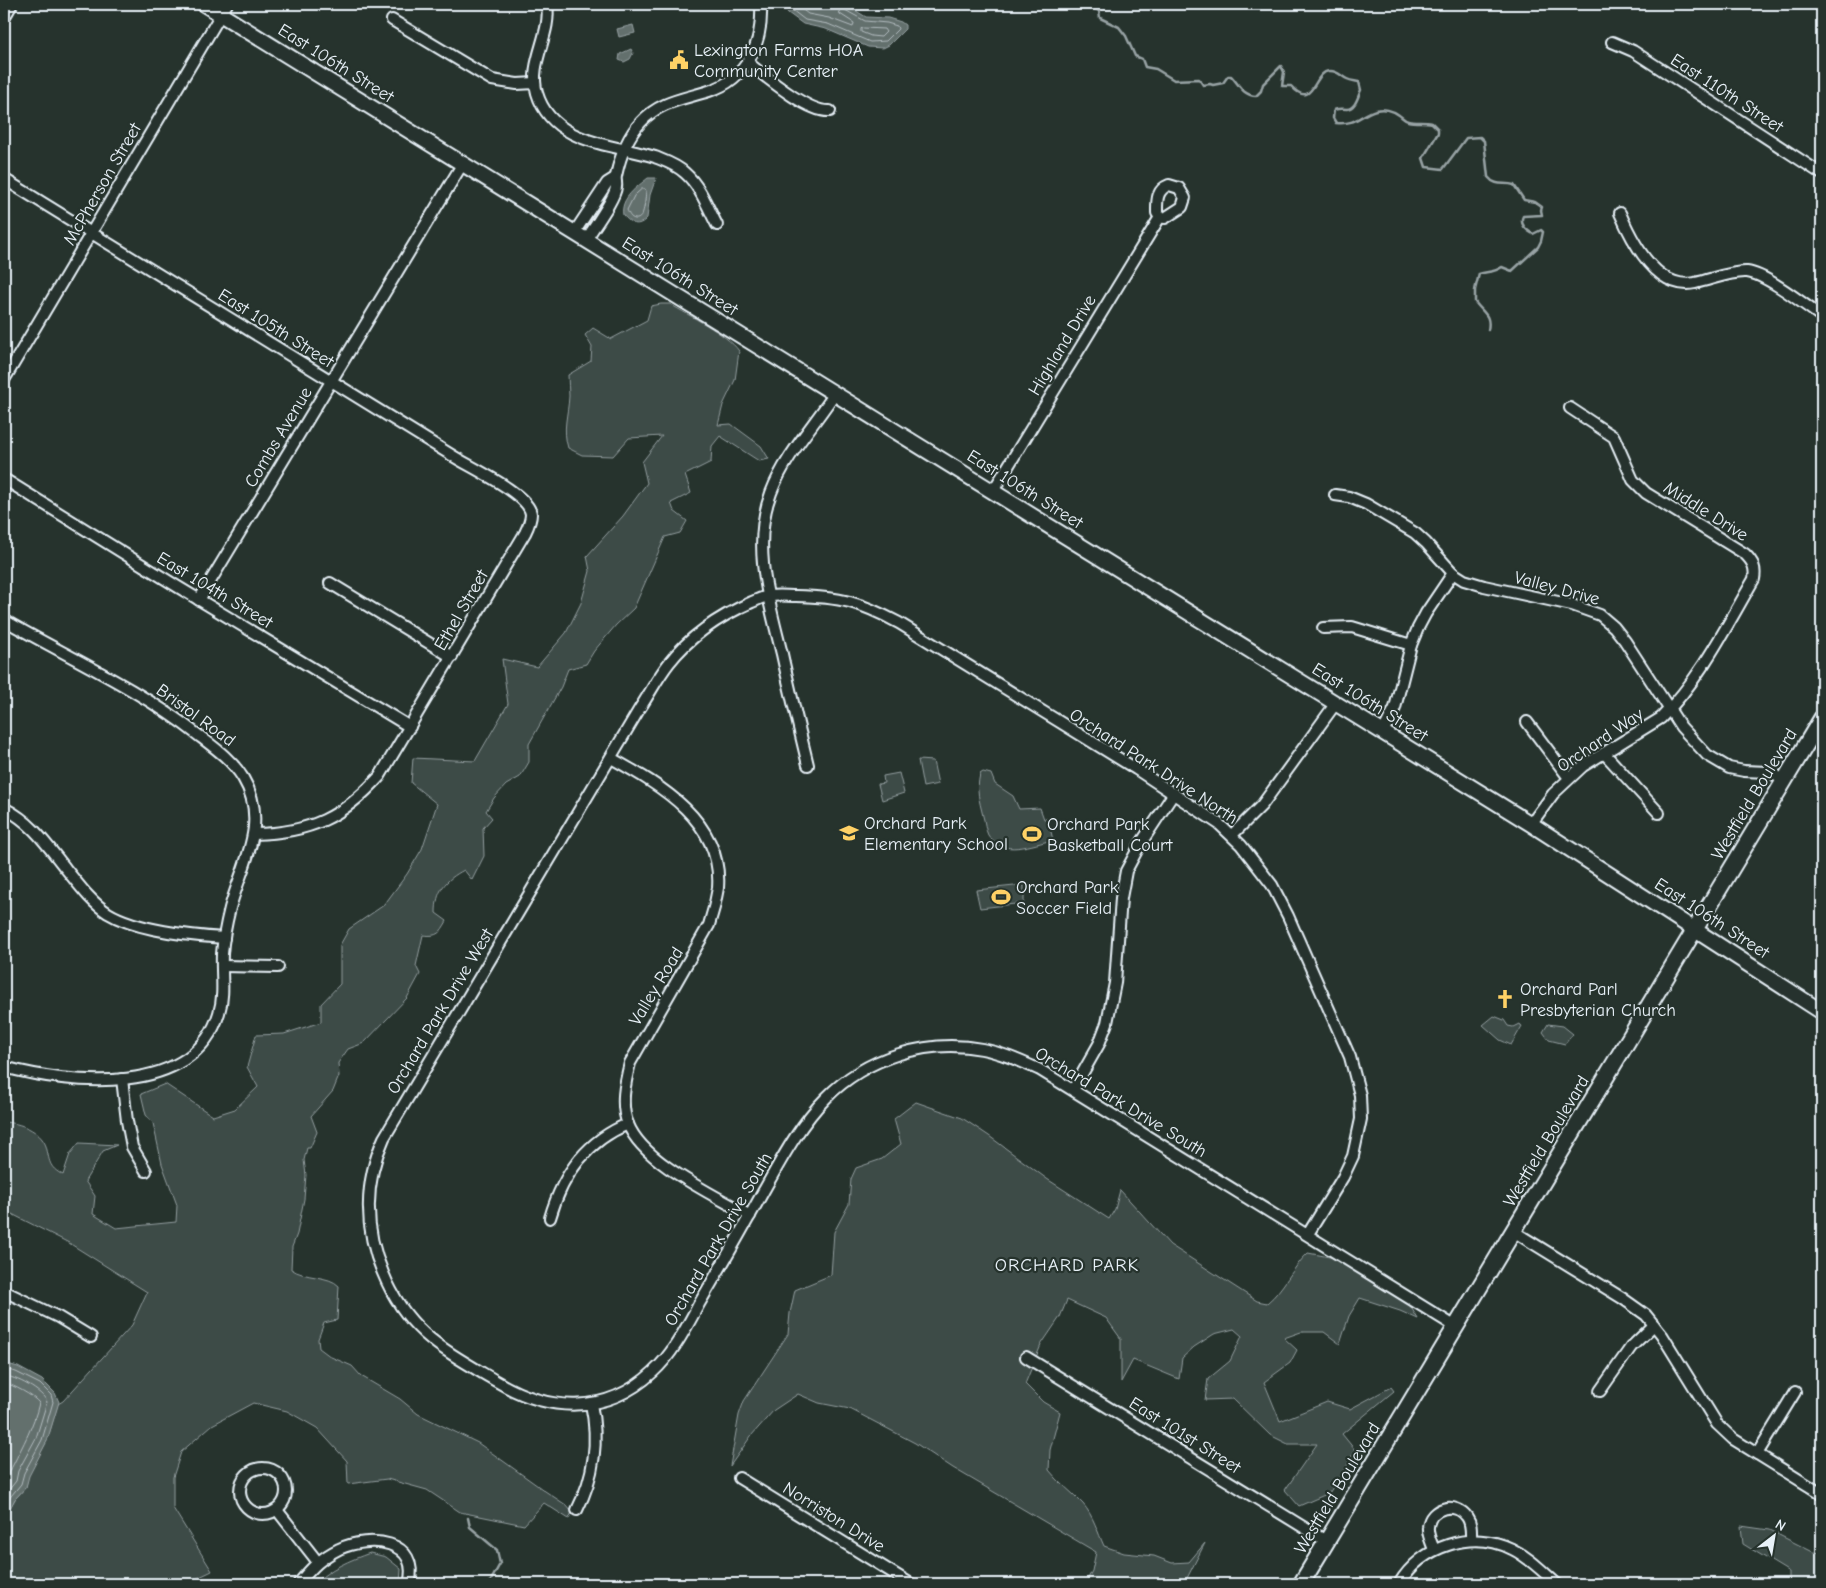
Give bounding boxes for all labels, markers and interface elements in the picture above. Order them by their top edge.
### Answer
street label: East 106th Street [274,19,398,108]
place label: Lexington Farms HOA Community Center [694,40,863,82]
public building icon: Lexington Farms HOA Community Center [668,49,690,71]
street label: East 110th Street [1667,49,1788,138]
street label: McPherson Street [59,119,146,249]
street label: East 106th Street [618,232,742,321]
street label: East 105th Street [214,284,338,373]
street label: Highland Drive [1024,291,1101,399]
street label: Combs Avenue [240,383,317,491]
street label: East 106th Street [963,445,1087,534]
street label: Middle Drive [1659,477,1752,546]
street label: East 104th Street [153,548,277,634]
street label: Ethel Street [430,565,493,654]
street label: Valley Drive [1512,567,1602,610]
street label: East 106th Street [1308,658,1432,747]
street label: Bristol Road [152,680,239,751]
street label: Orchard Way [1553,703,1648,777]
street label: Orchard Park Drive North [1066,704,1242,829]
street label: Westfield Boulevard [1707,725,1802,864]
place label: Orchard Park Elementary School [864,813,1008,855]
place label: Orchard Park Basketball Court [1047,814,1173,856]
school or university icon: Orchard Park Elementary School [838,822,860,844]
sports icon: Orchard Park Basketball Court [1021,823,1043,845]
street label: East 106th Street [1650,874,1774,964]
place label: Orchard Park Soccer Field [1016,877,1119,919]
sports icon: Orchard Park Soccer Field [990,886,1012,908]
street label: Orchard Park Drive West [383,924,499,1098]
street label: Valley Road [625,943,688,1029]
place label: Orchard Parl Presbyterian Church [1520,979,1676,1021]
church icon: Orchard Parl Presbyterian Church [1494,988,1516,1010]
street label: Orchard Park Drive South [1031,1043,1210,1162]
street label: Westfield Boulevard [1499,1072,1594,1211]
street label: Orchard Park Drive South [660,1149,777,1330]
district label: ORCHARD PARK [995,1254,1139,1276]
street label: East 101st Street [1125,1393,1245,1479]
street label: Westfield Boulevard [1290,1419,1385,1558]
street label: Norriston Drive [779,1478,889,1557]
north arrow [1748,1510,1798,1560]
text: N [1772,1516,1789,1535]

